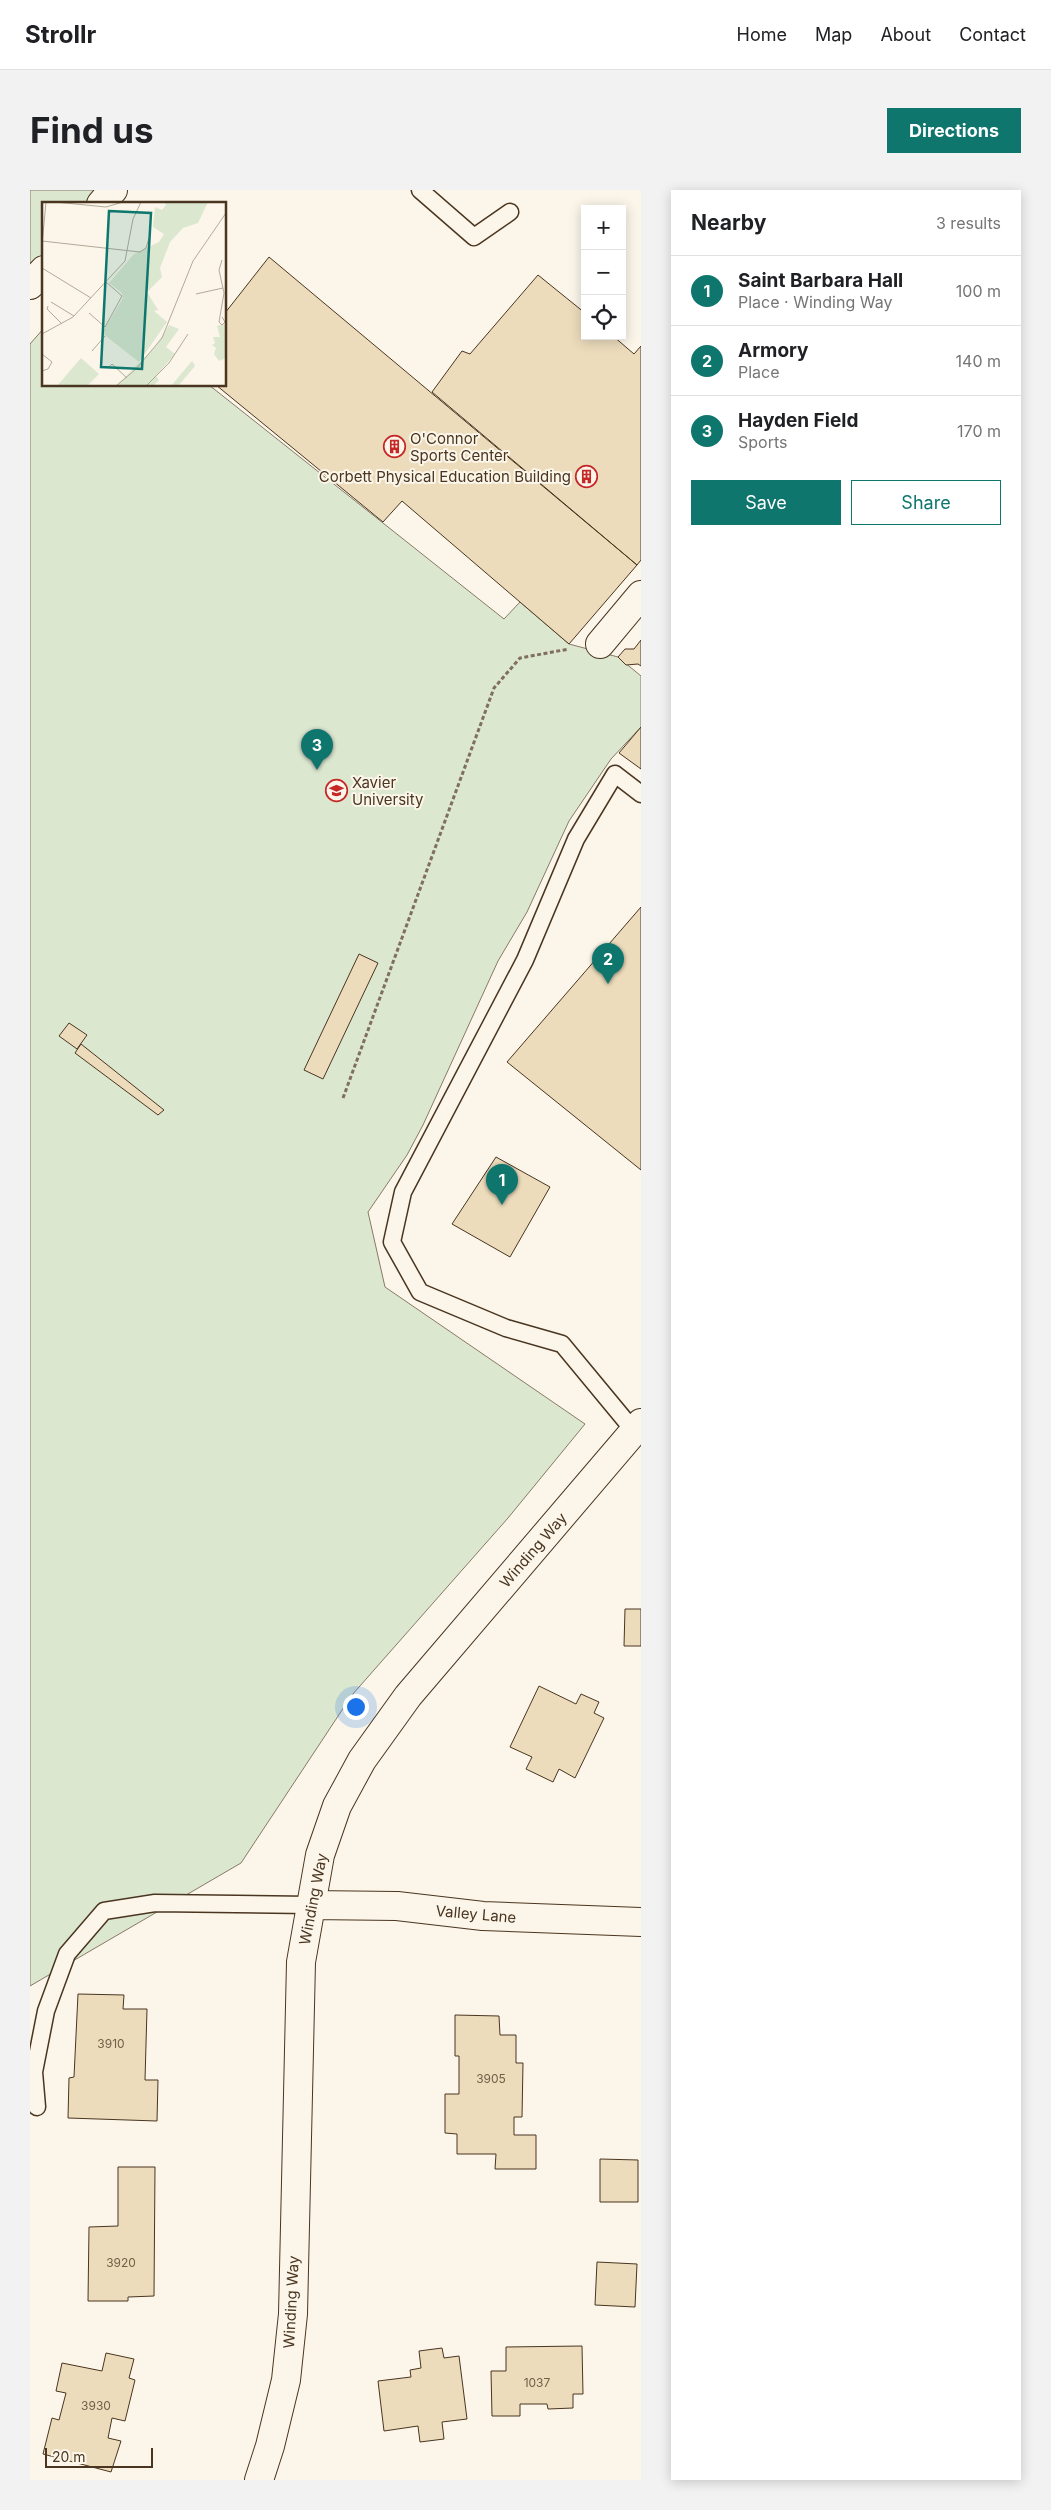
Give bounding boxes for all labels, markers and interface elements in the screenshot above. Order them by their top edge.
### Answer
text: Strollr [25,20,96,49]
text: Home [737,24,787,45]
text: Map [815,24,852,45]
text: About [880,24,931,45]
text: Contact [959,24,1026,45]
button: Directions [887,108,1021,153]
text: Find us [30,109,154,151]
inset map [42,202,226,386]
map controls [581,205,626,340]
button: + [581,205,626,250]
text: Nearby [691,210,766,235]
text: 3 results [936,213,1001,233]
button: − [581,250,626,295]
text: Saint Barbara Hall [738,269,903,292]
text: 1 [704,281,710,301]
text: 100 m [956,281,1001,301]
text: Place · Winding Way [738,292,892,312]
button: locate [581,295,626,340]
text: Armory [738,339,809,362]
text: 2 [702,351,712,371]
text: 140 m [956,351,1001,371]
text: Place [738,362,780,382]
text: Hayden Field [738,409,858,432]
text: 3 [702,421,712,441]
text: 170 m [957,421,1001,441]
place label: O'Connor Sports Center [410,429,509,465]
text: Sports [738,432,787,452]
building icon: O'Connor Sports Center [382,435,406,459]
building icon: Corbett Physical Education Building [575,464,599,488]
place label: Corbett Physical Education Building [319,467,571,486]
button: Save [691,480,841,525]
button: Share [851,480,1001,525]
pin: 3 [301,729,333,770]
place label: Xavier University [352,773,424,809]
school or university icon: Xavier University [324,779,348,803]
pin: 2 [592,943,624,984]
pin: 1 [486,1164,518,1205]
street label: Winding Way [495,1508,571,1591]
your location [343,1694,369,1720]
street label: Winding Way [295,1851,331,1946]
street label: Valley Lane [435,1901,517,1927]
house number: 3910 [97,2036,125,2051]
house number: 3905 [476,2071,506,2086]
street label: Winding Way [279,2254,303,2349]
house number: 3920 [106,2255,136,2270]
house number: 1037 [524,2375,551,2390]
house number: 3930 [81,2398,111,2413]
scale bar [45,2445,152,2468]
text: 20 m [52,2448,86,2465]

